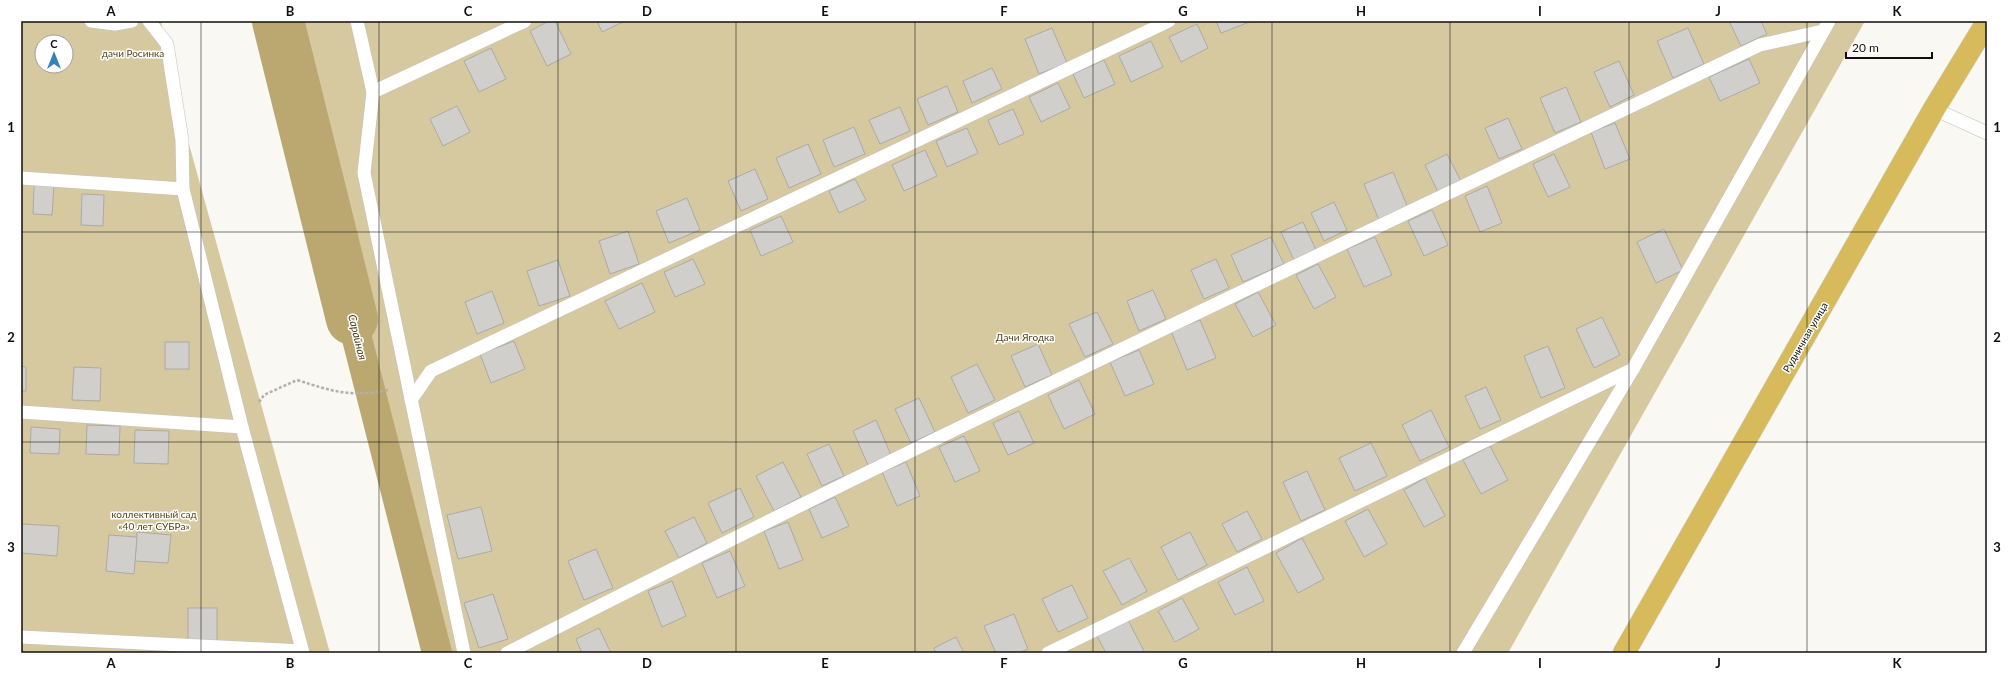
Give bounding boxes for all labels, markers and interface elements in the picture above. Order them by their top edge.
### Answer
text: A [105,3,116,19]
text: B [286,3,295,19]
text: C [464,3,473,19]
text: D [642,3,652,19]
text: E [821,3,829,19]
text: F [1000,3,1008,19]
text: G [1178,3,1188,19]
text: H [1356,3,1366,19]
text: I [1538,3,1542,19]
text: J [1715,3,1721,19]
text: K [1893,3,1903,19]
north arrow [34,34,74,74]
scale bar [1846,34,1932,60]
text: С [50,37,58,50]
text: 20 m [1852,40,1879,55]
park label: дачи Росинка [102,47,164,59]
text: 1 [7,119,15,135]
text: 1 [1993,119,2001,135]
street label: Рудничная улица [1780,300,1830,374]
water label: Сарайная [346,313,370,362]
text: 2 [7,329,15,345]
text: 2 [1993,329,2001,345]
park label: Дачи Ягодка [996,331,1054,343]
park label: коллективный сад «40 лет СУБРа» [111,508,197,532]
text: 3 [7,539,15,555]
text: 3 [1993,539,2001,555]
text: A [105,655,116,671]
text: B [286,655,295,671]
text: C [464,655,473,671]
text: D [642,655,652,671]
text: E [821,655,829,671]
text: F [1000,655,1008,671]
text: G [1178,655,1188,671]
text: H [1356,655,1366,671]
text: I [1538,655,1542,671]
text: J [1715,655,1721,671]
text: K [1893,655,1903,671]

